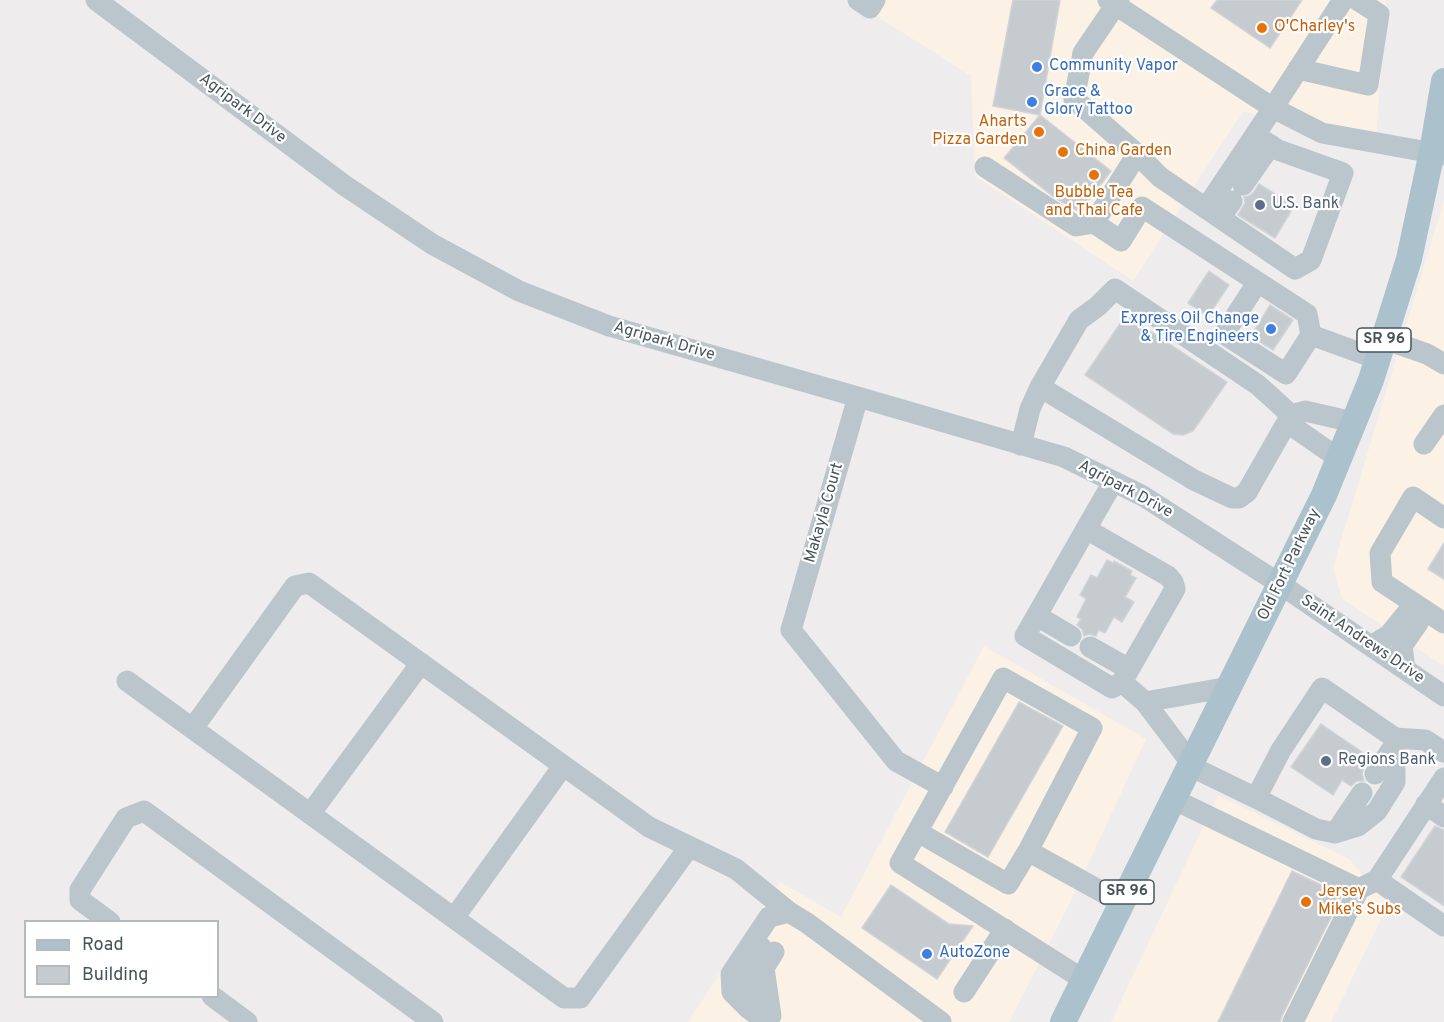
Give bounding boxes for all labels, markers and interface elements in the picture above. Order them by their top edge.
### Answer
place label: O'Charley's [1274,18,1355,38]
marker: O'Charley's [1255,21,1269,35]
place label: Community Vapor [1049,57,1178,77]
marker: Community Vapor [1030,60,1044,74]
street label: Agripark Drive [195,70,289,148]
place label: Grace & Glory Tattoo [1044,83,1133,121]
marker: Grace & Glory Tattoo [1025,95,1039,109]
place label: Aharts Pizza Garden [932,113,1027,151]
marker: Aharts Pizza Garden [1032,125,1046,139]
place label: China Garden [1075,142,1172,162]
marker: China Garden [1056,145,1070,159]
marker: Bubble Tea and Thai Cafe [1087,168,1101,182]
place label: Bubble Tea and Thai Cafe [1045,184,1143,222]
place label: U.S. Bank [1272,195,1339,215]
marker: U.S. Bank [1253,198,1267,212]
place label: Express Oil Change & Tire Engineers [1120,310,1259,348]
street label: Agripark Drive [611,318,717,366]
marker: Express Oil Change & Tire Engineers [1264,322,1278,336]
road number: SR 96 [1357,328,1411,352]
street label: Agripark Drive [1074,457,1176,523]
street label: Makayla Court [802,461,848,565]
street label: Old Fort Parkway [1255,506,1325,624]
street label: Saint Andrews Drive [1297,592,1427,688]
place label: Regions Bank [1338,751,1436,771]
marker: Regions Bank [1319,754,1333,768]
road number: SR 96 [1100,880,1154,904]
place label: Jersey Mike's Subs [1318,883,1401,921]
marker: Jersey Mike's Subs [1299,895,1313,909]
legend [24,920,219,998]
text: Road [82,934,124,957]
place label: AutoZone [939,944,1010,964]
marker: AutoZone [920,947,934,961]
text: Building [82,964,148,987]

